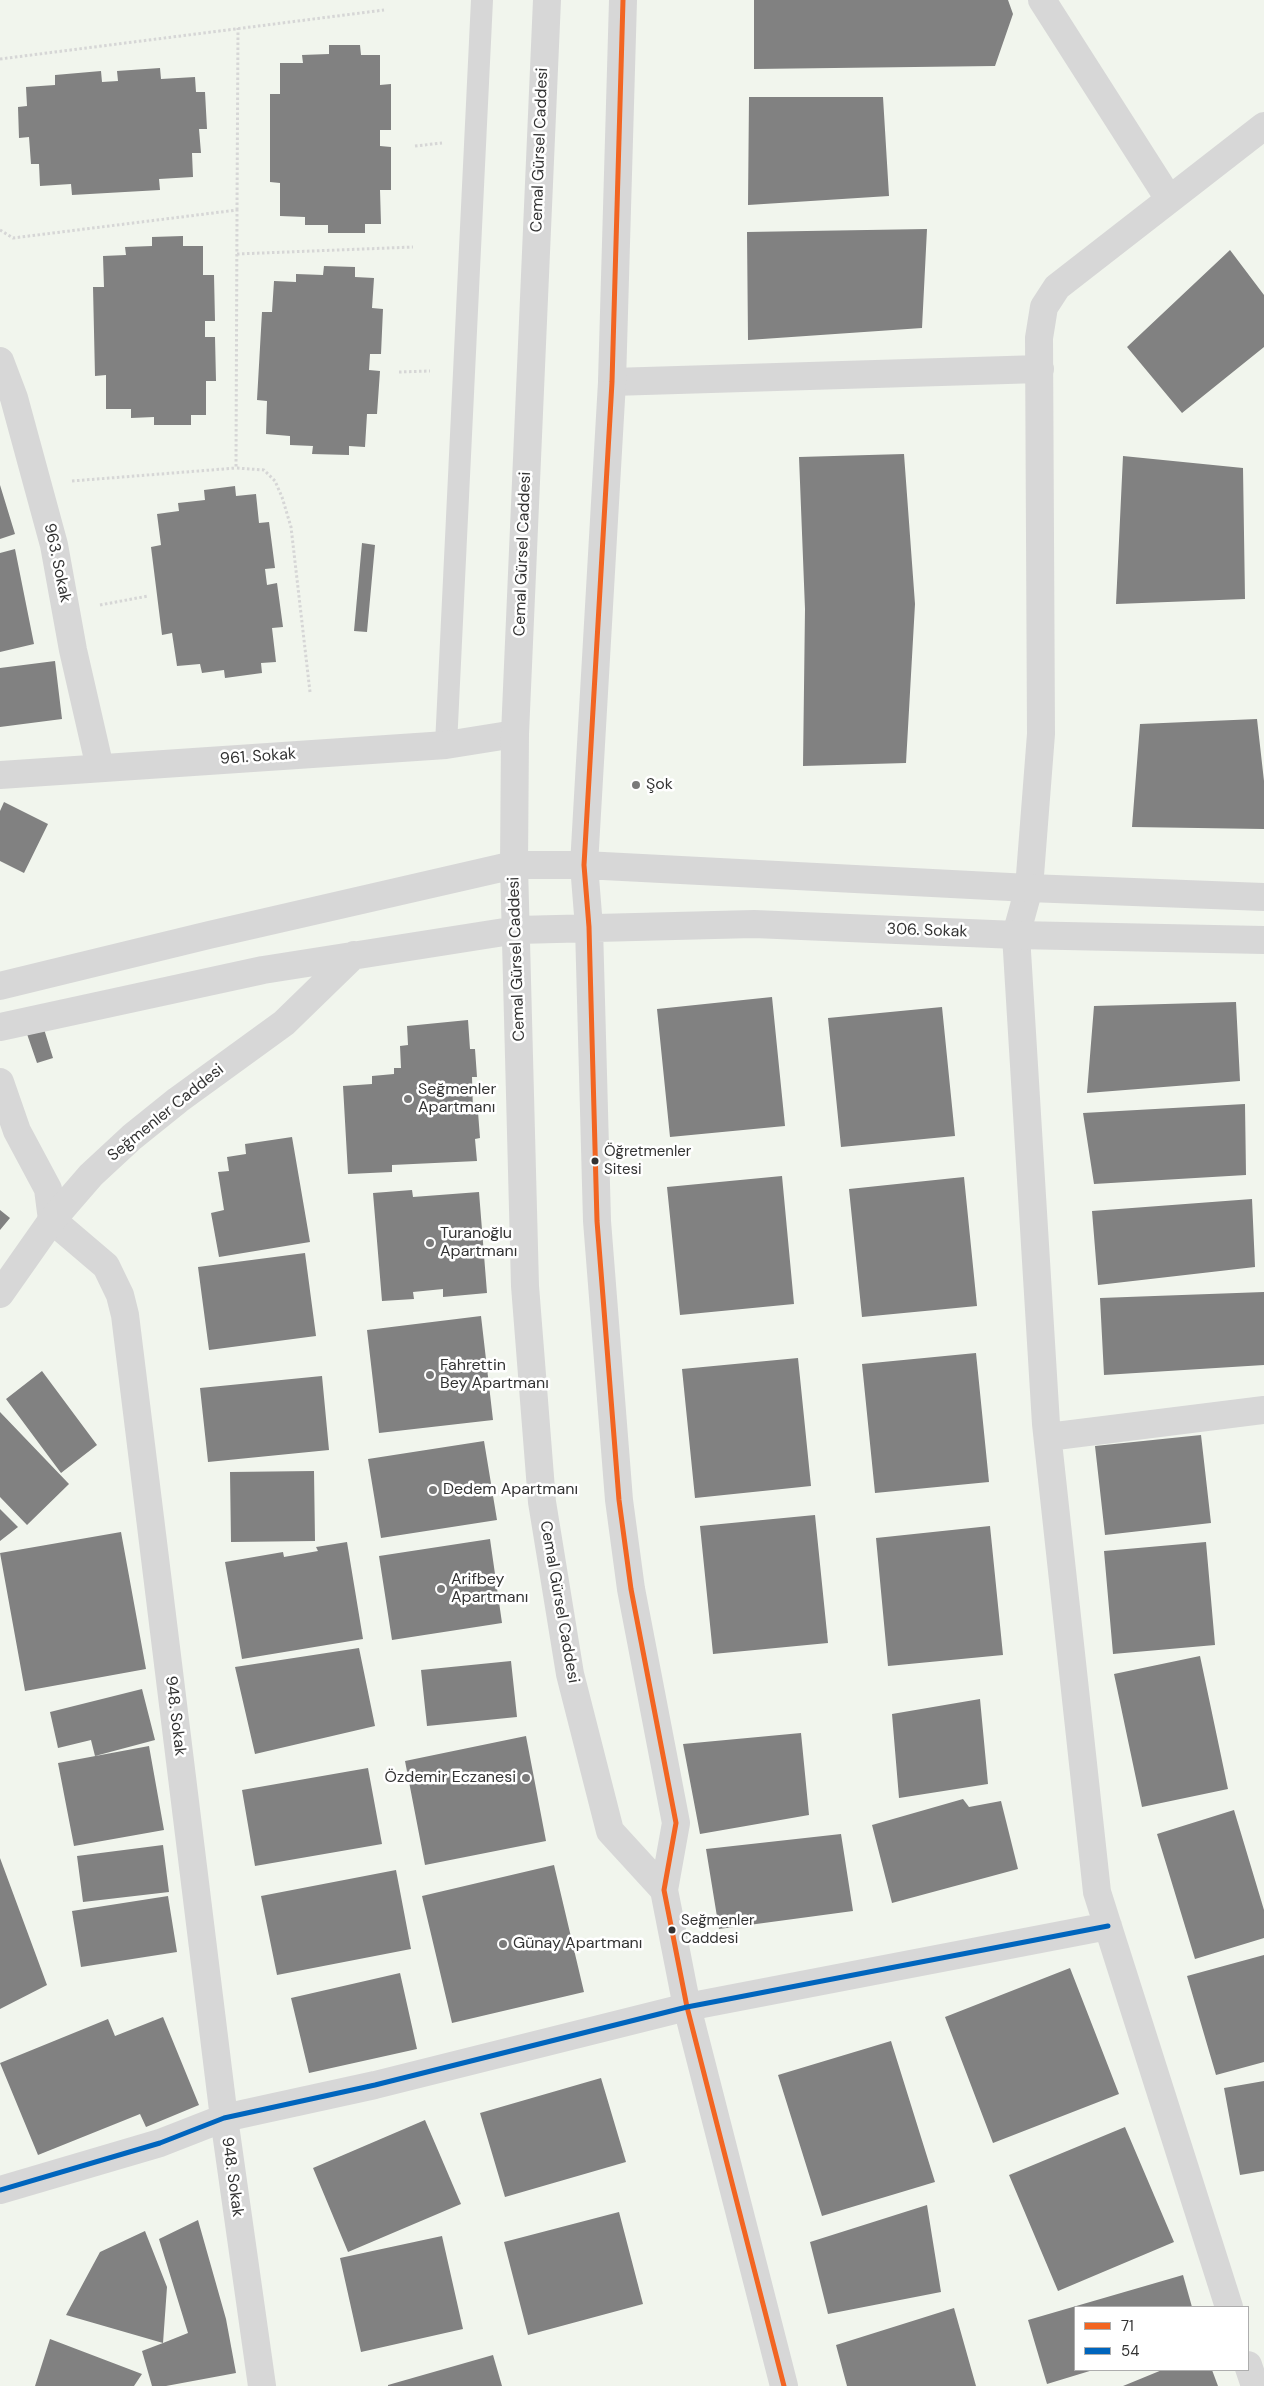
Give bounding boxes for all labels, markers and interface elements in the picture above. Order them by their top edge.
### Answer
street label: Cemal Gürsel Caddesi [528,67,552,233]
street label: Cemal Gürsel Caddesi [511,471,535,637]
street label: 963. Sokak [39,522,75,604]
street label: 961. Sokak [219,745,297,769]
place label: Şok [646,775,673,795]
marker: Şok [630,779,642,791]
street label: Cemal Gürsel Caddesi [505,876,529,1042]
street label: 306. Sokak [886,920,968,942]
street label: Seğmenler Caddesi [104,1060,228,1166]
place label: Seğmenler Apartmanı [418,1080,496,1118]
marker: Seğmenler Apartmanı [402,1093,414,1105]
place label: Öğretmenler Sitesi [604,1143,691,1178]
marker: Öğretmenler Sitesi [590,1156,600,1166]
place label: Turanoğlu Apartmanı [440,1224,517,1262]
marker: Turanoğlu Apartmanı [424,1237,436,1249]
place label: Fahrettin Bey Apartmanı [440,1356,549,1394]
marker: Fahrettin Bey Apartmanı [424,1369,436,1381]
place label: Dedem Apartmanı [443,1480,578,1500]
marker: Dedem Apartmanı [427,1484,439,1496]
street label: Cemal Gürsel Caddesi [535,1519,583,1685]
place label: Arifbey Apartmanı [451,1570,528,1608]
marker: Arifbey Apartmanı [435,1583,447,1595]
street label: 948. Sokak [161,1675,189,1757]
place label: Özdemir Eczanesi [385,1768,516,1788]
marker: Özdemir Eczanesi [520,1772,532,1784]
place label: Seğmenler Caddesi [681,1912,754,1947]
marker: Seğmenler Caddesi [667,1925,677,1935]
place label: Günay Apartmanı [513,1934,642,1954]
marker: Günay Apartmanı [497,1938,509,1950]
street label: 948. Sokak [217,2136,247,2218]
legend [1074,2306,1249,2371]
text: 71 [1121,2316,1134,2336]
text: 54 [1121,2341,1139,2361]

